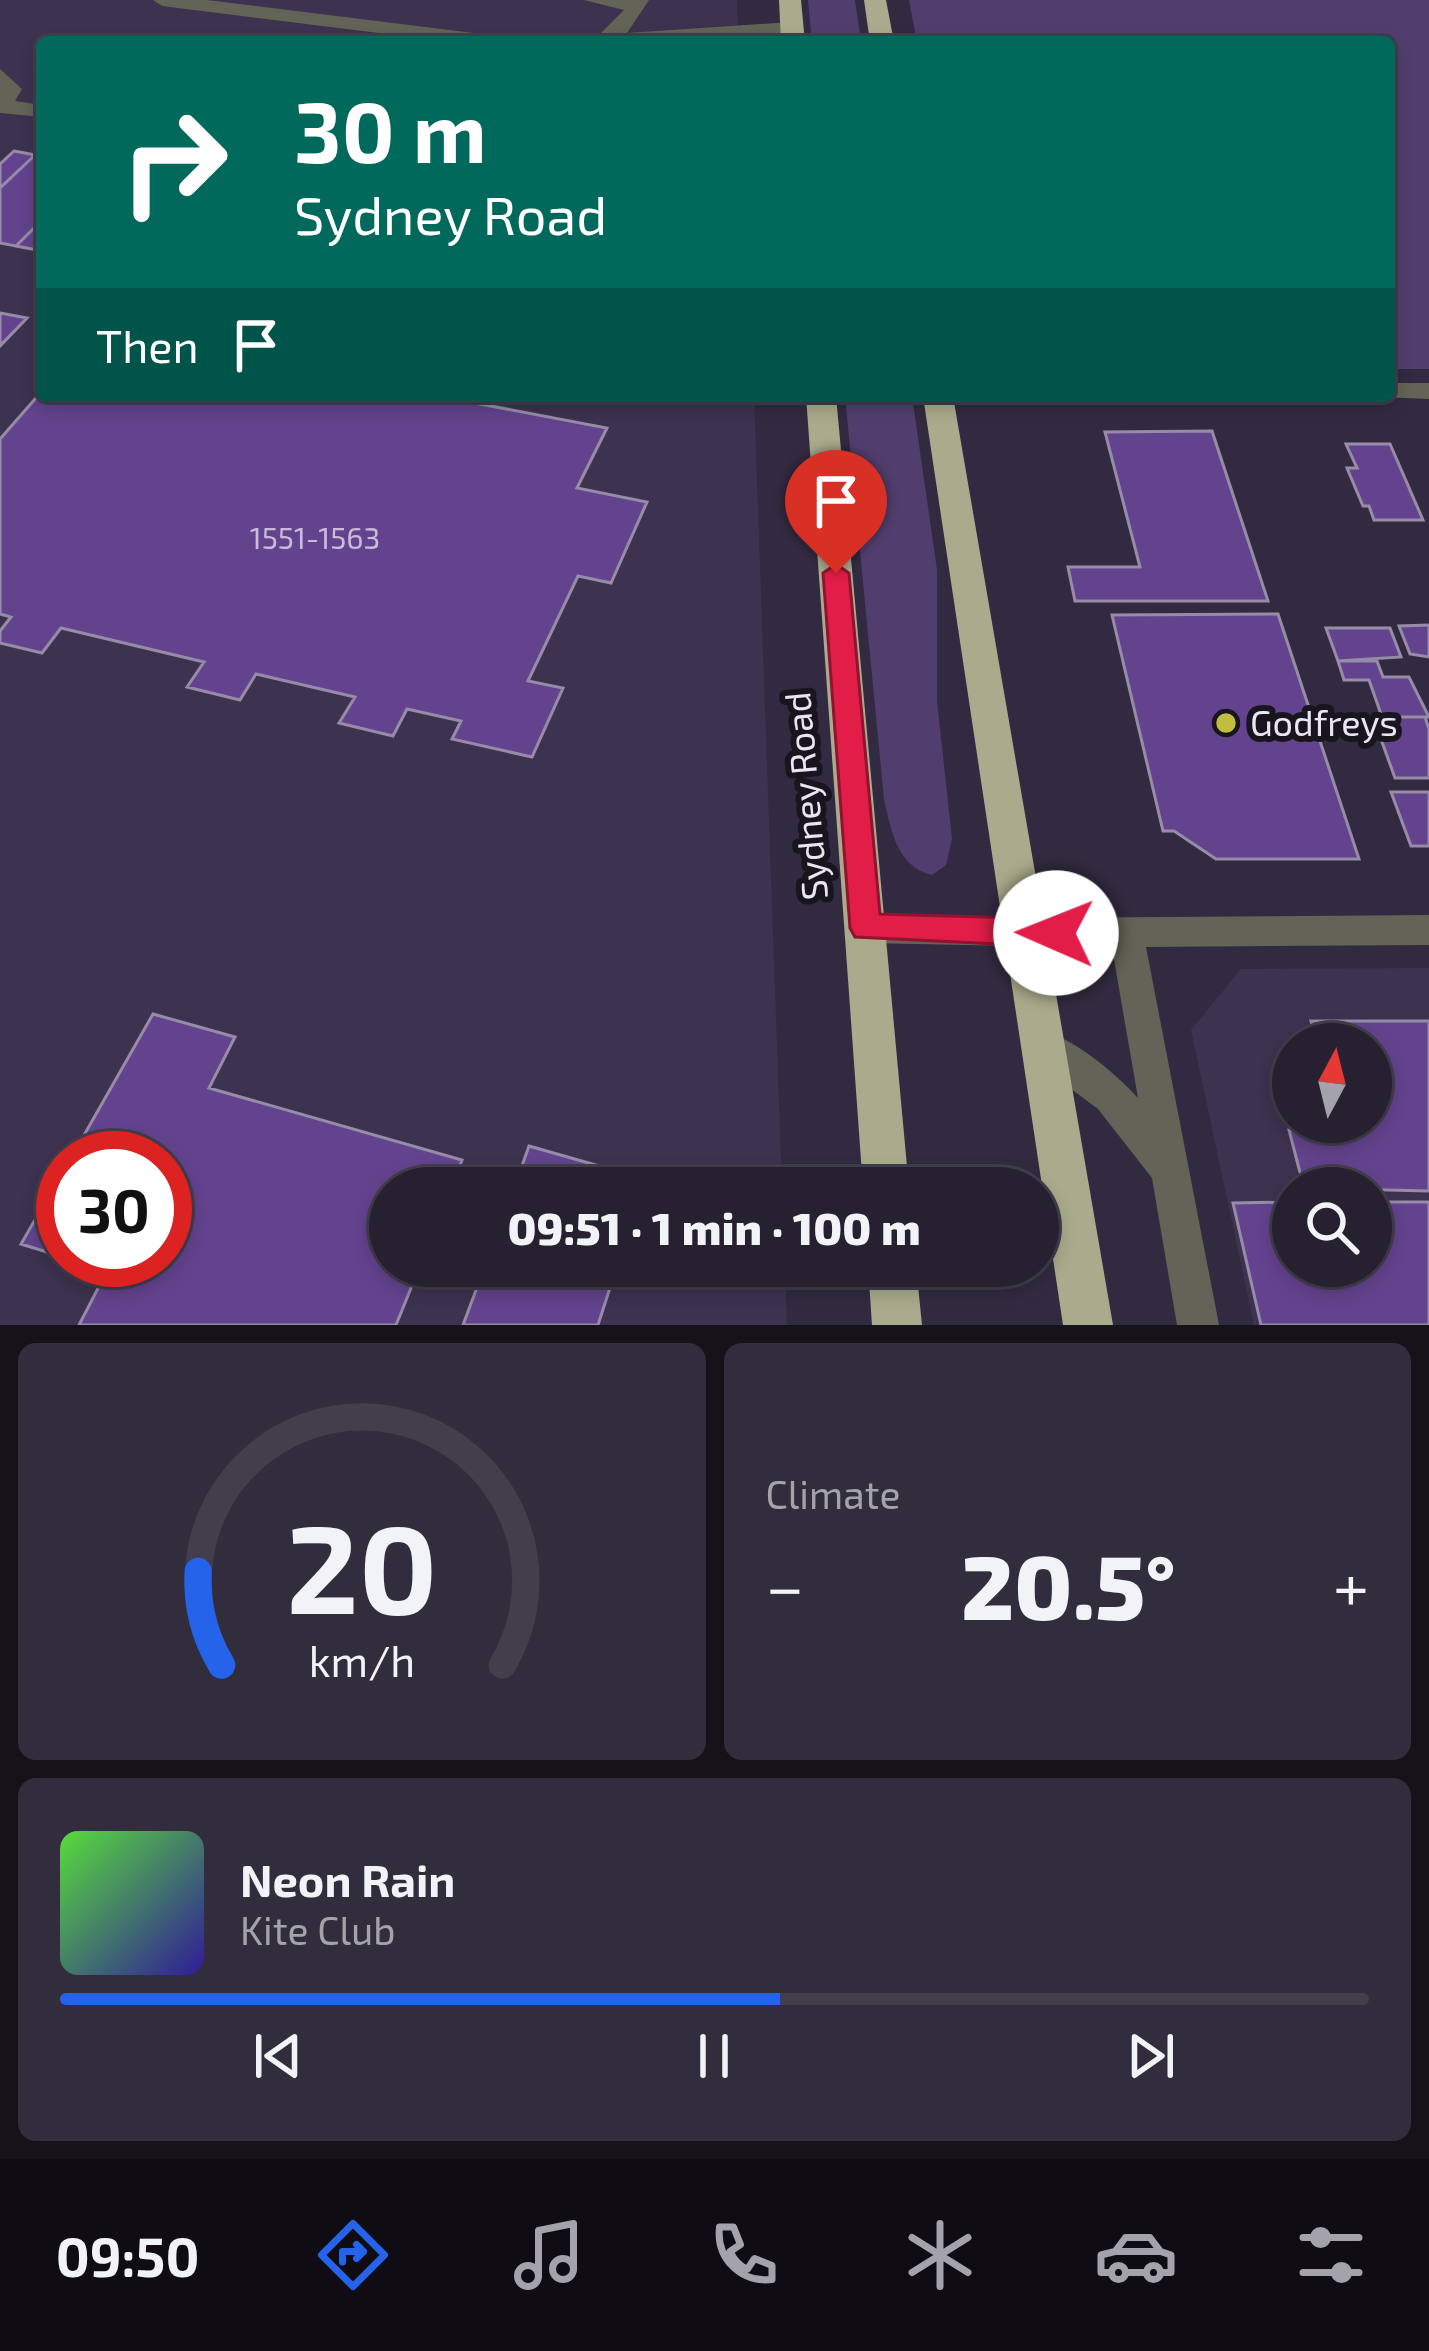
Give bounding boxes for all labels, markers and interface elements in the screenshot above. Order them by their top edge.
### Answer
text: 30 m [294,79,487,180]
icon: right [96,84,252,240]
text: Sydney Road [294,181,607,246]
icon: arrive [223,312,289,378]
text: Then [96,318,199,372]
pin [785,450,887,573]
icon: arrive [803,468,869,534]
house number: 1551-1563 [250,519,380,555]
street label: Sydney Road [774,690,835,902]
place label: Godfreys [1250,700,1398,743]
marker: Godfreys [1213,710,1239,736]
position arrow [993,870,1119,996]
north arrow [1272,1023,1392,1143]
map controls [1272,1023,1392,1287]
speed limit sign: 30 [36,1131,192,1287]
button: search [1272,1167,1392,1287]
text: 09:51 · 1 min · 100 m [507,1200,921,1254]
text: Climate [766,1470,900,1517]
text: 20 [286,1489,437,1639]
text: 20.5° [961,1530,1176,1638]
text: − [766,1545,804,1624]
text: + [1333,1545,1369,1624]
text: km/h [308,1633,415,1685]
text: Neon Rain [240,1852,455,1906]
text: Kite Club [240,1906,396,1953]
icon: previous [245,2023,311,2089]
icon: pause [681,2023,747,2089]
icon: next [1118,2023,1184,2089]
icon: directions [311,2213,395,2297]
icon: music [507,2213,591,2297]
icon: phone [702,2213,786,2297]
icon: climate [898,2213,982,2297]
icon: car [1094,2213,1178,2297]
icon: filters [1289,2213,1373,2297]
text: 09:50 [56,2223,200,2288]

